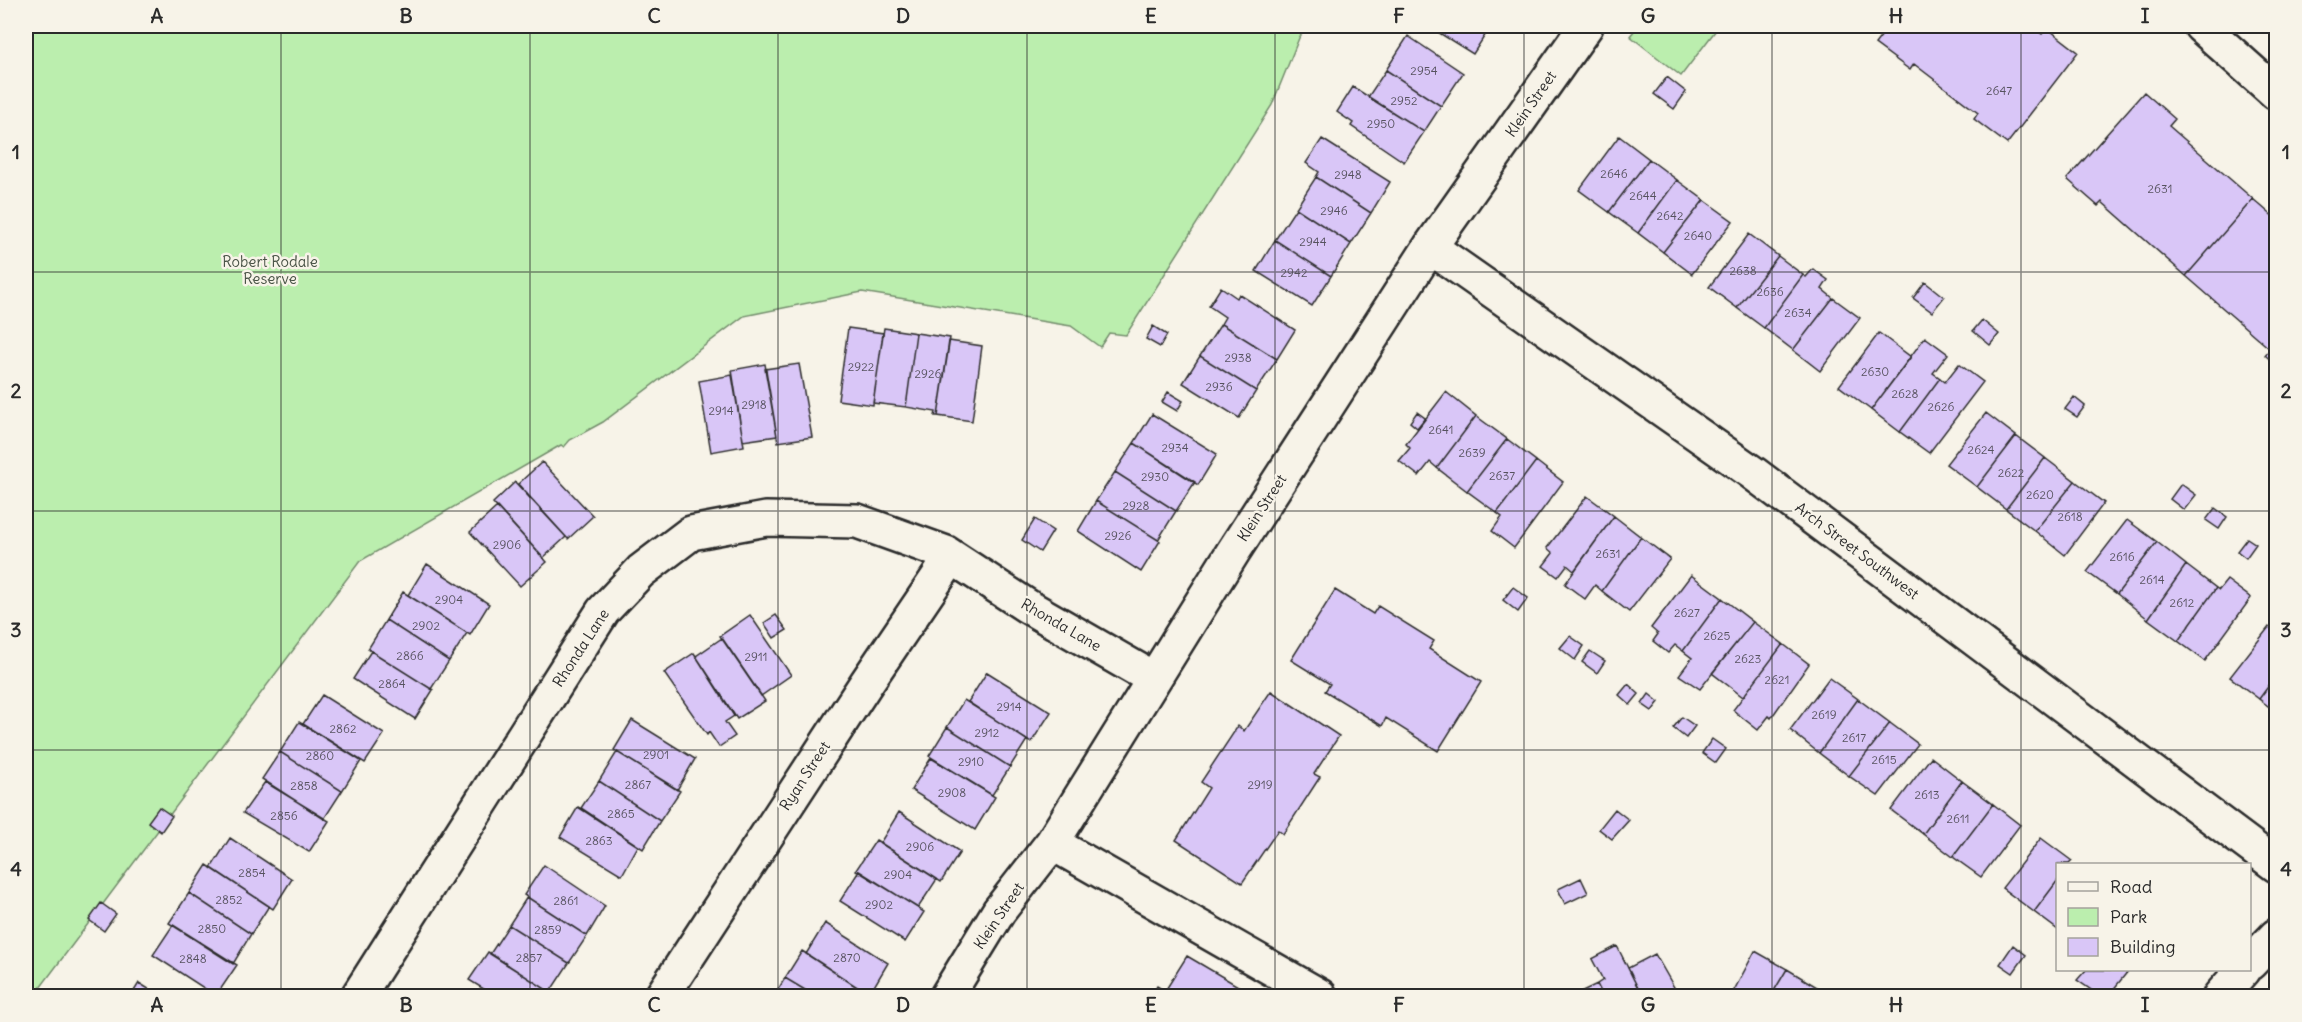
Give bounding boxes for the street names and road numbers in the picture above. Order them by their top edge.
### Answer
street label: Klein Street [1501,67,1560,140]
street label: Klein Street [1233,471,1290,545]
street label: Arch Street Southwest [1792,498,1923,603]
street label: Rhonda Lane [1018,594,1105,655]
street label: Rhonda Lane [548,605,613,690]
street label: Ryan Street [775,737,834,814]
street label: Klein Street [969,879,1028,953]

